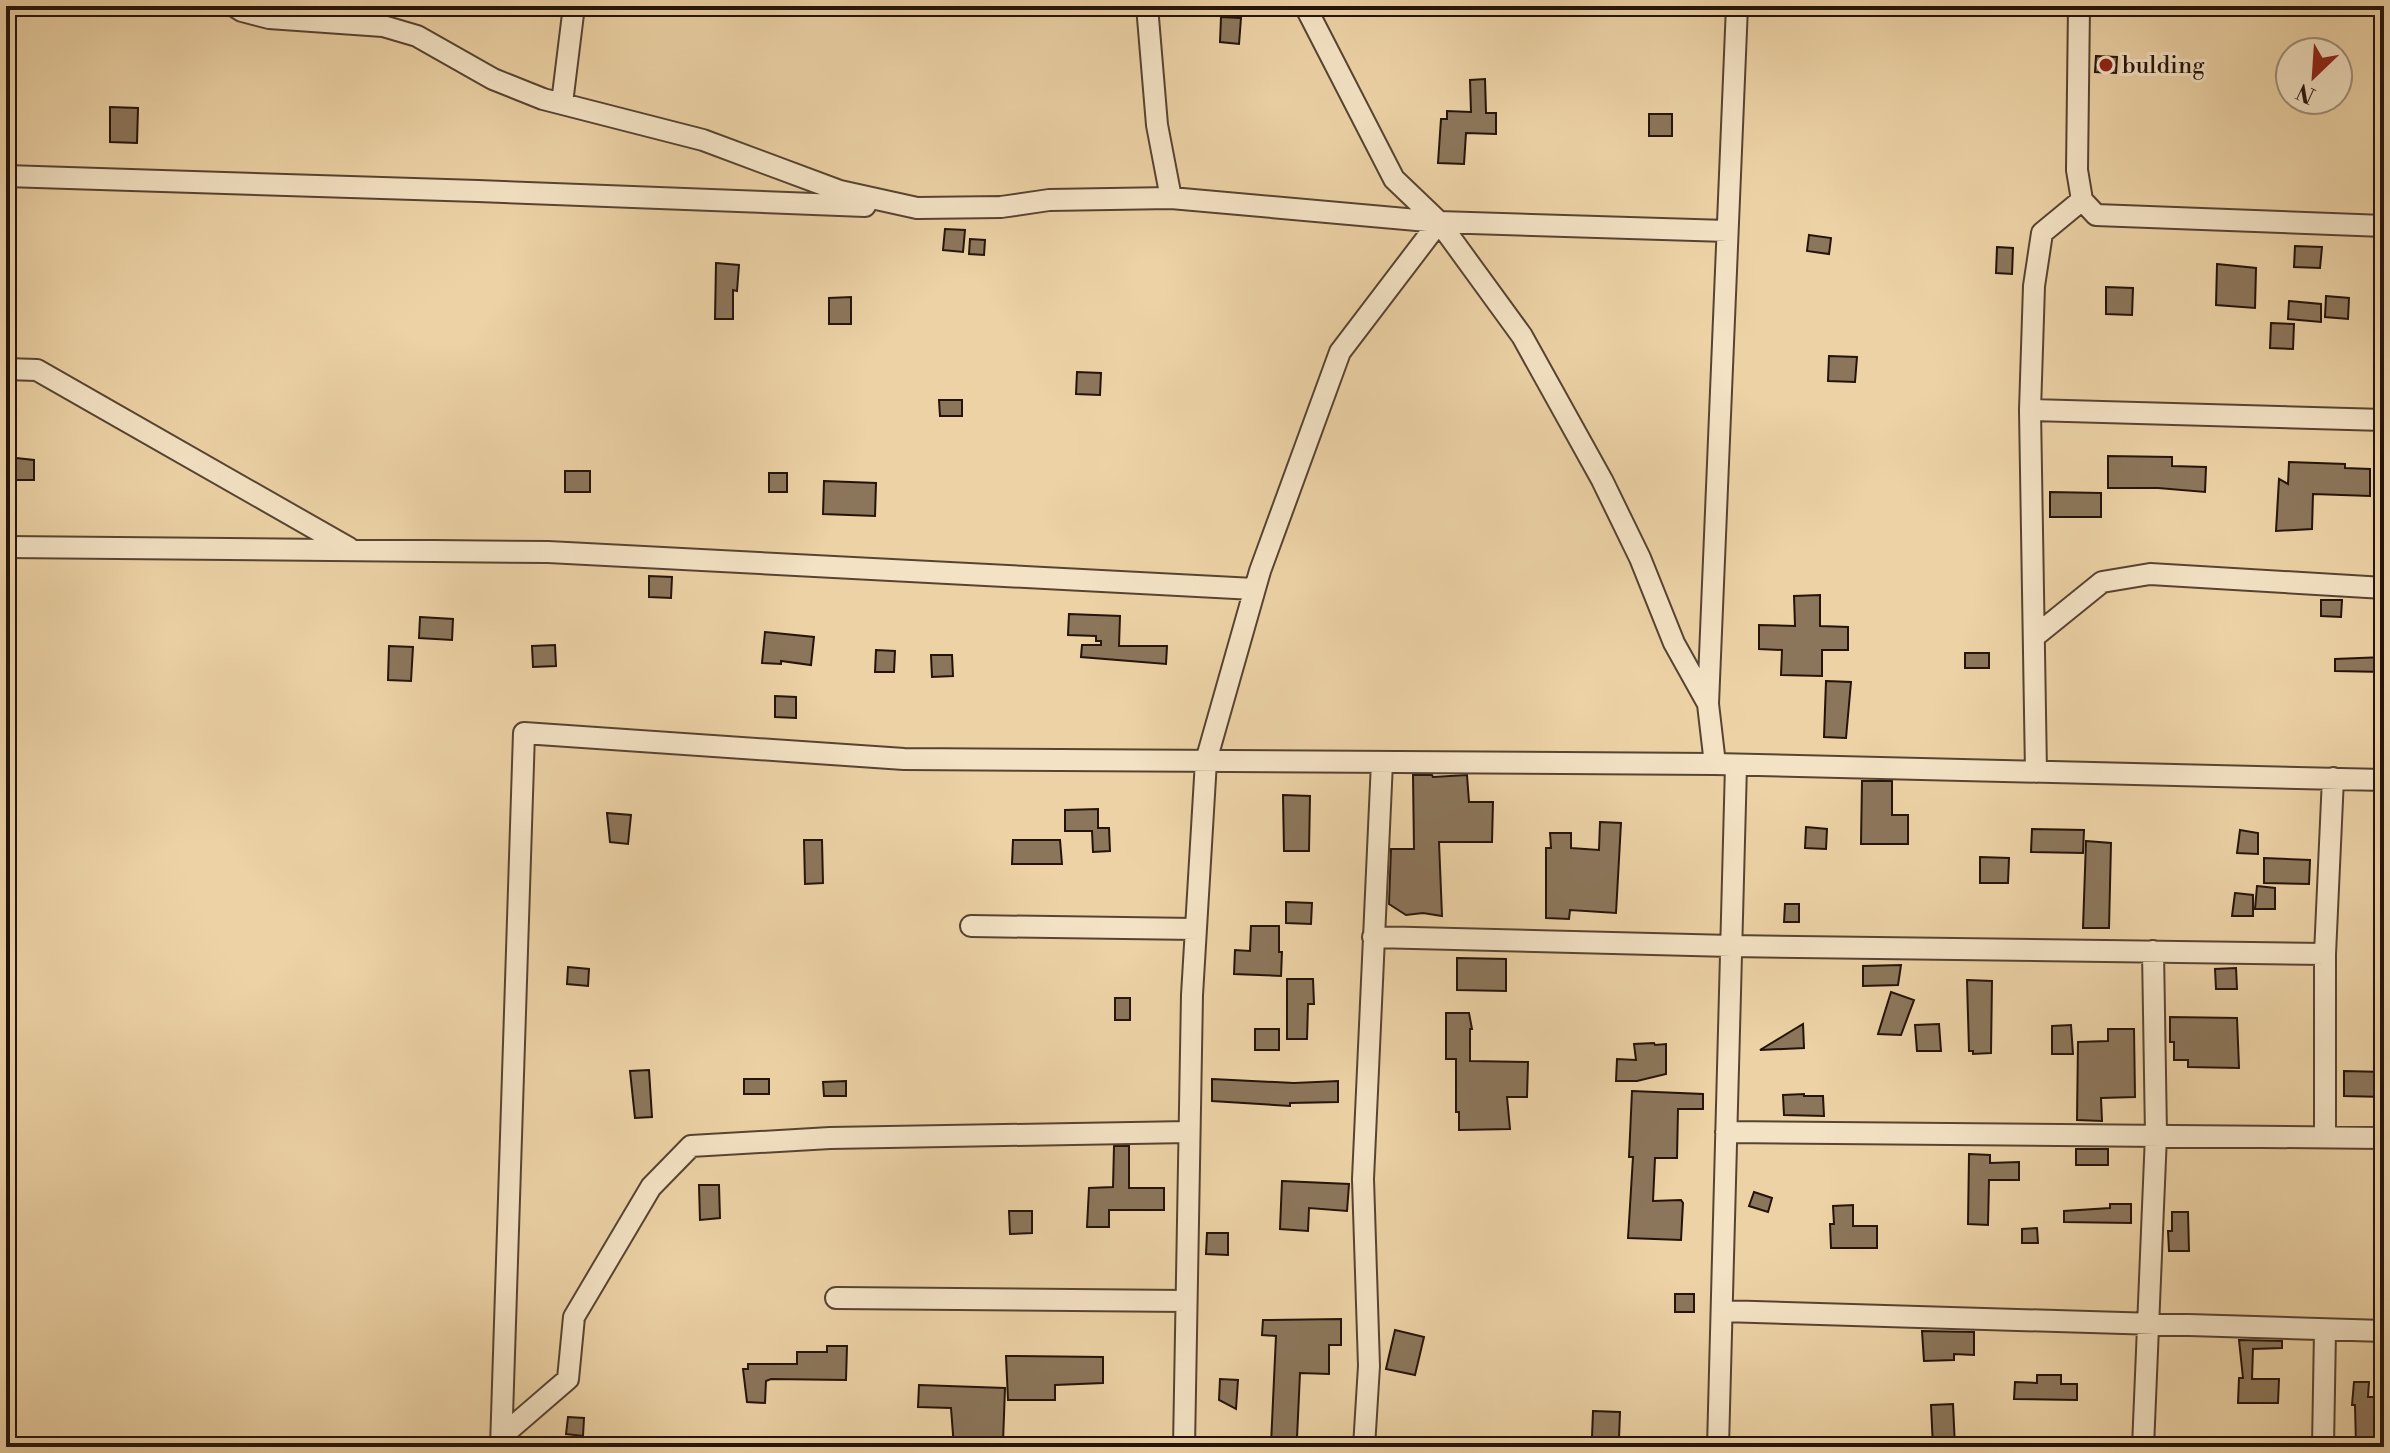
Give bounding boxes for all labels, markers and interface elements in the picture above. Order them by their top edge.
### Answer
north arrow [2274,36,2354,116]
place label: bulding [2122,51,2205,81]
marker: bulding [2097,56,2115,74]
text: N [2292,77,2320,109]

